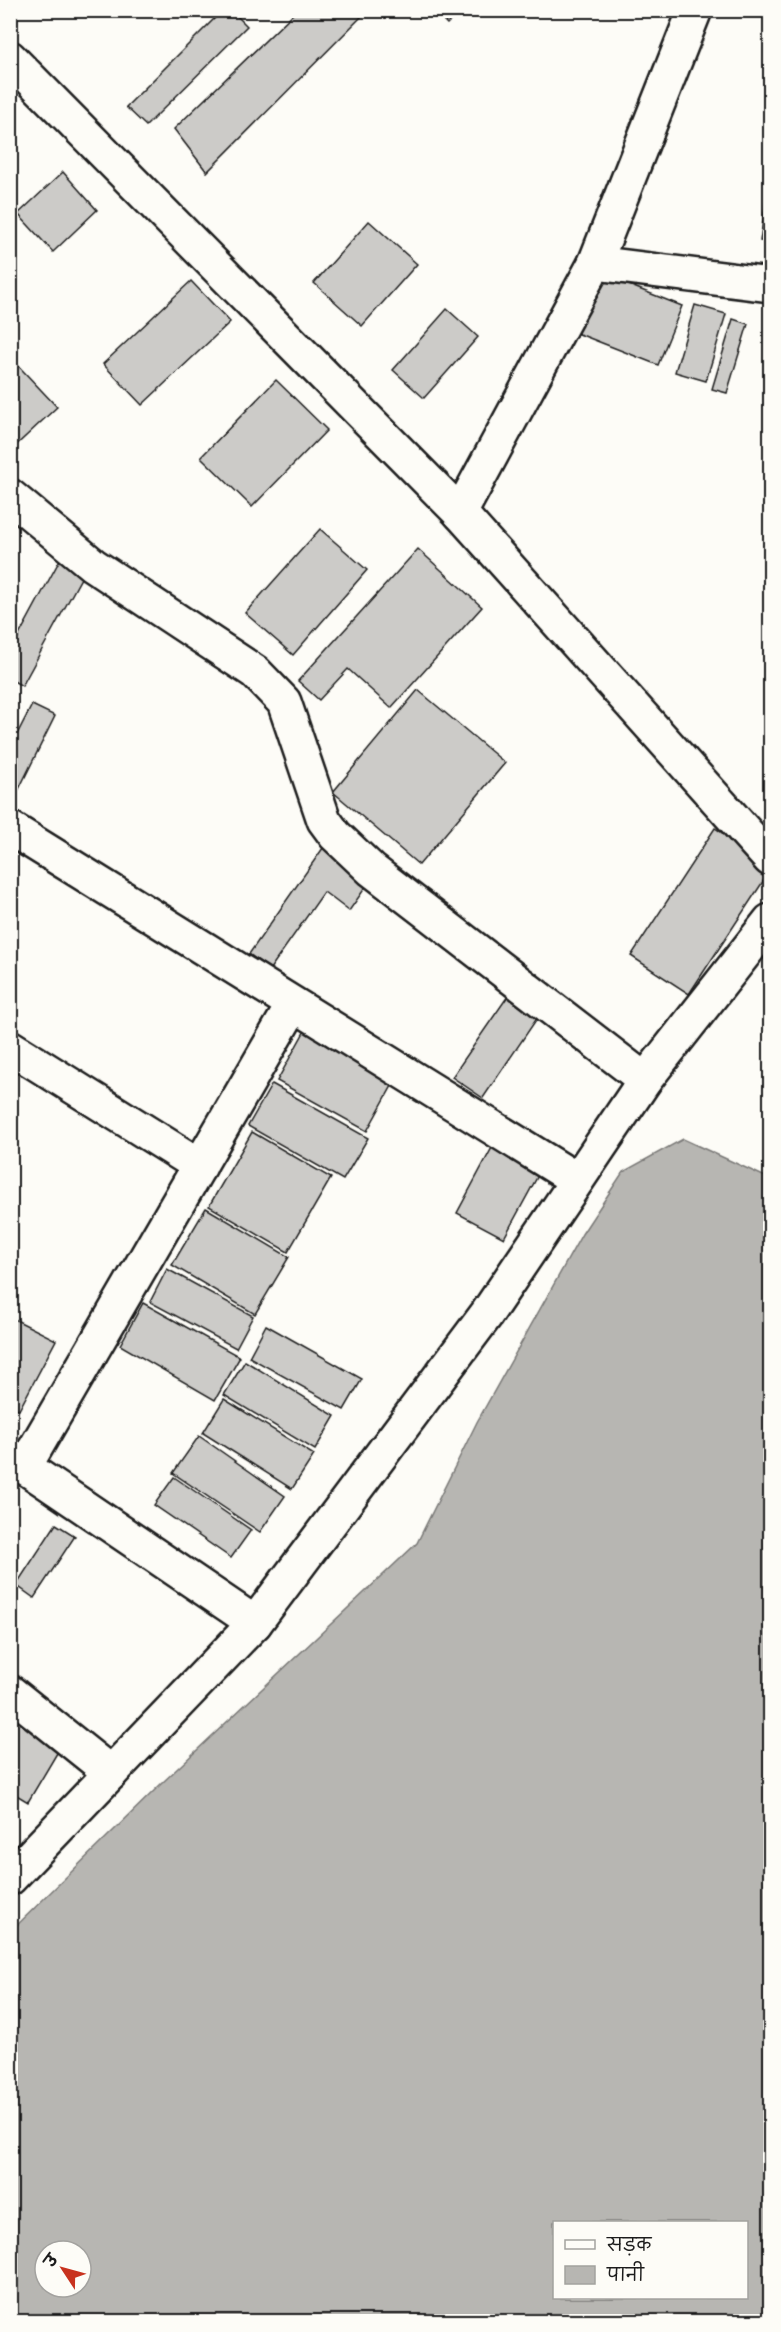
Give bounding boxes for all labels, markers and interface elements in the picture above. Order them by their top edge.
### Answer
legend [553,2221,748,2299]
text: सड़क [606,2229,652,2261]
north arrow [33,2239,93,2299]
text: उ [35,2247,67,2275]
text: पानी [606,2259,645,2291]

